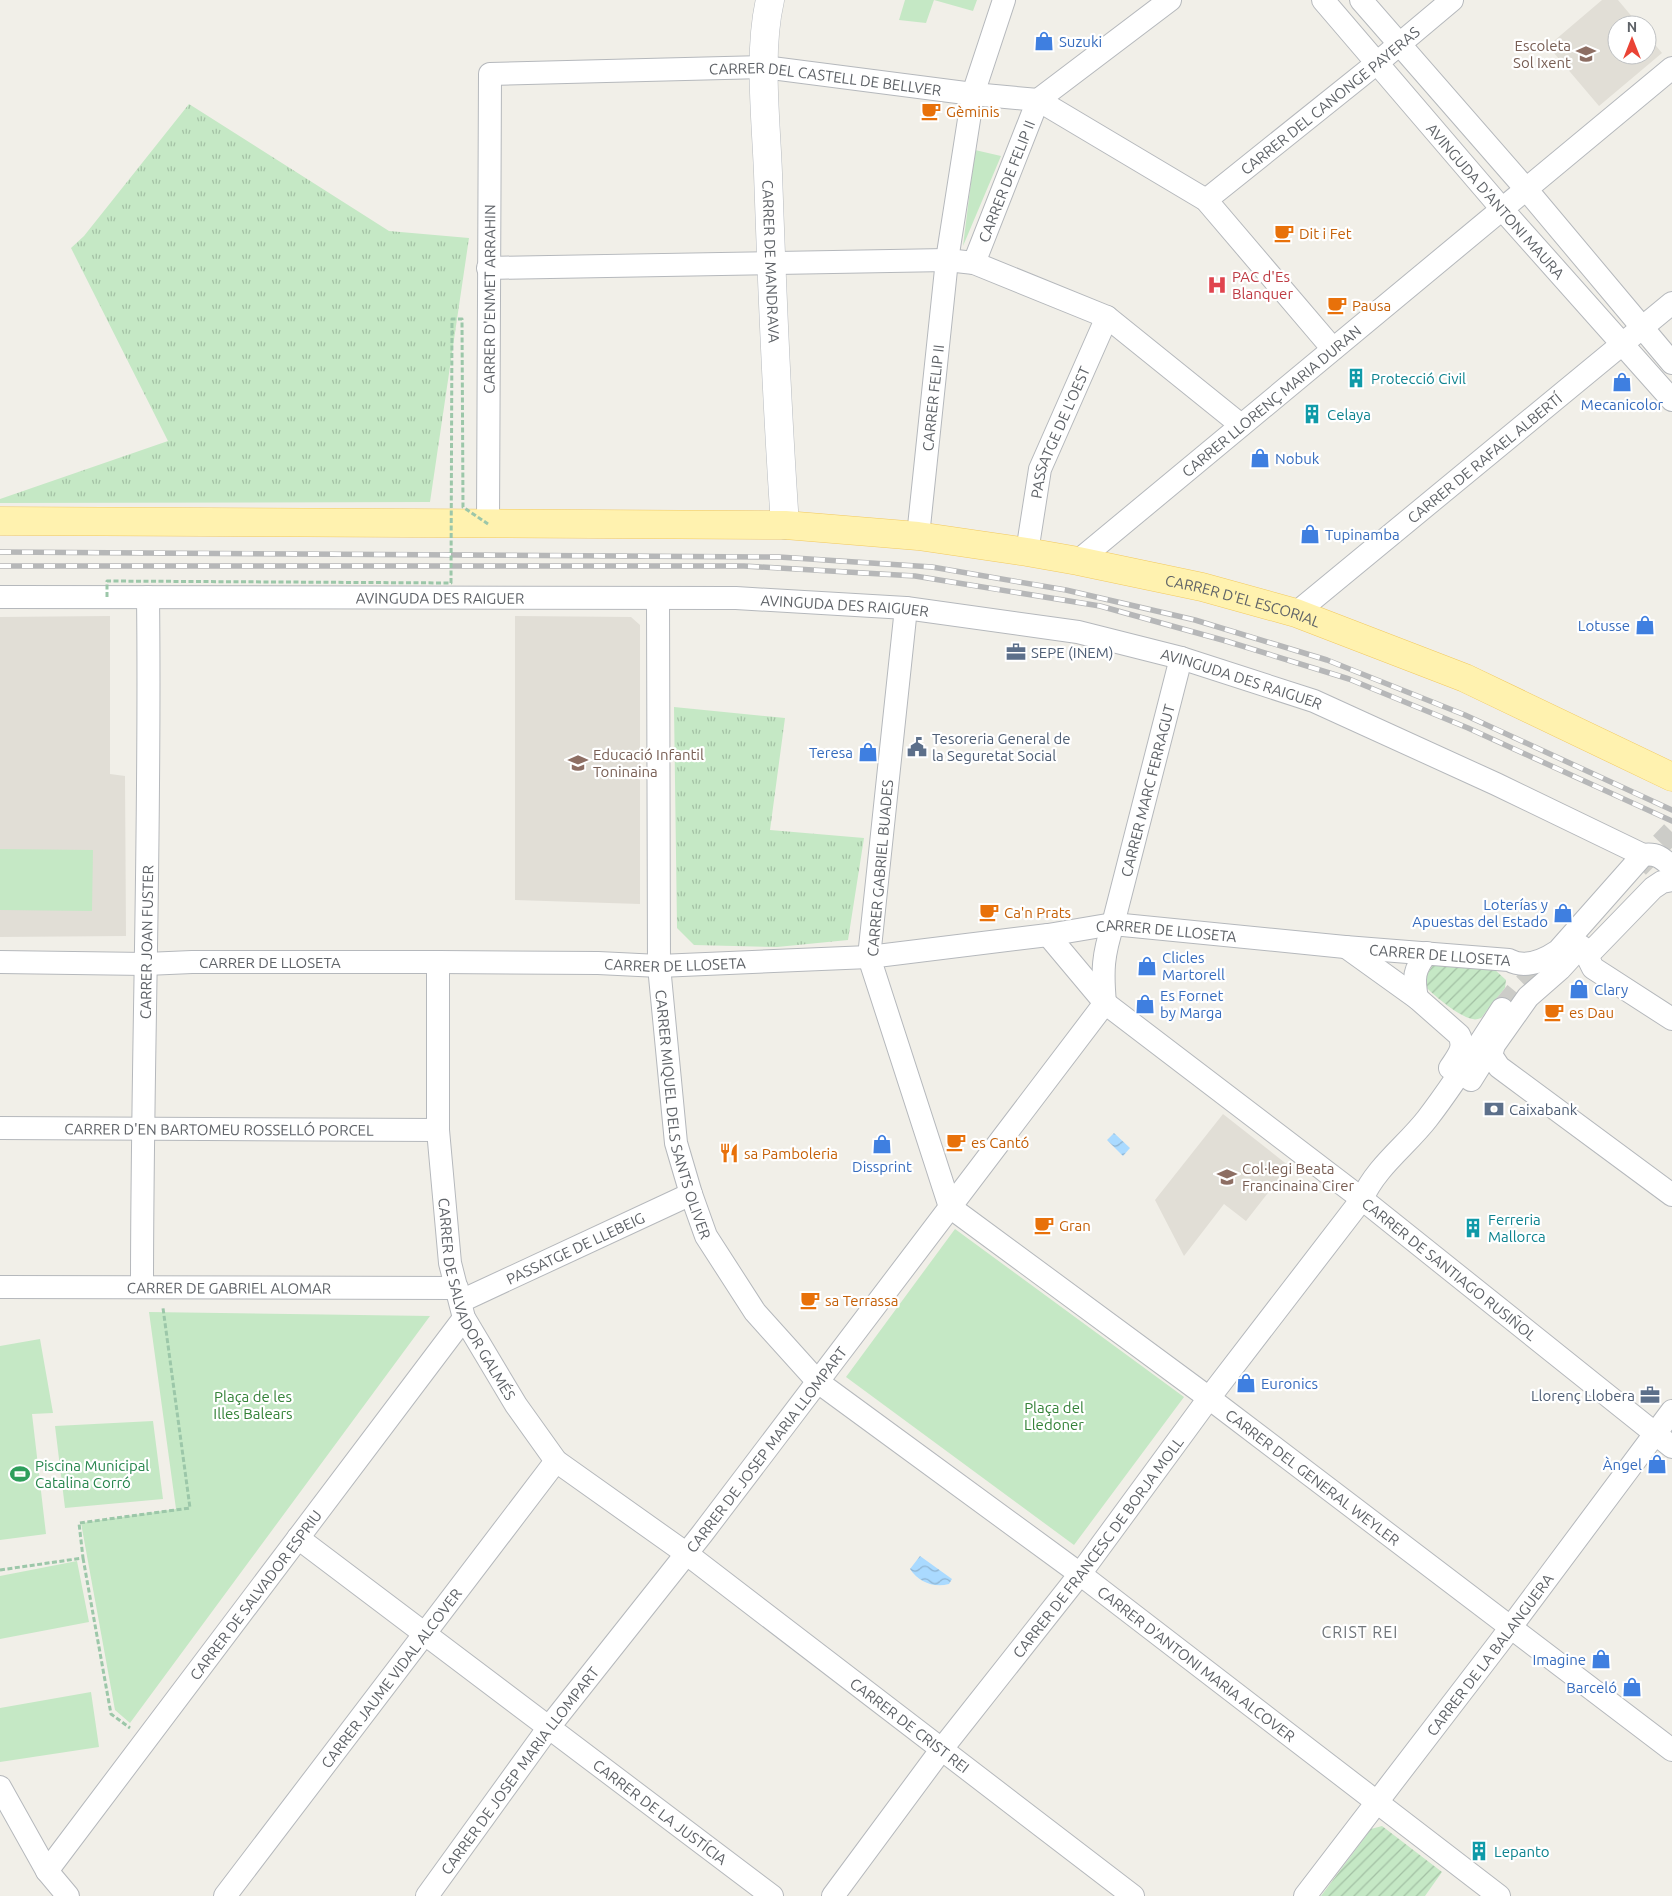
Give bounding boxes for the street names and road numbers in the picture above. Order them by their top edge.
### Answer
street label: CARRER DEL CANONGE PAYERAS [1237,23,1423,178]
street label: CARRER DEL CASTELL DE BELLVER [709,58,943,98]
street label: CARRER DE FELIP II [975,118,1038,245]
street label: AVINGUDA D'ANTONI MAURA [1424,119,1568,282]
street label: CARRER DE MANDRAVA [760,180,783,344]
street label: CARRER D'ENMET ARRAHIN [480,204,498,394]
street label: CARRER LLORENÇ MARIA DURAN [1178,322,1364,480]
street label: CARRER FELIP II [918,344,947,452]
street label: PASSATGE DE L'OEST [1027,363,1093,500]
street label: CARRER DE RAFAEL ALBERTÍ [1404,389,1565,526]
street label: CARRER D'EL ESCORIAL [1164,571,1323,630]
street label: AVINGUDA DES RAIGUER [356,589,524,606]
street label: AVINGUDA DES RAIGUER [760,591,930,620]
street label: AVINGUDA DES RAIGUER [1159,645,1325,712]
street label: CARRER MARC FERRAGUT [1117,702,1178,879]
street label: CARRER GABRIEL BUADES [864,779,896,957]
street label: CARRER JOAN FUSTER [136,865,156,1019]
street label: CARRER DE LLOSETA [1094,915,1238,945]
street label: CARRER DE LLOSETA [1369,940,1512,969]
street label: CARRER DE LLOSETA [199,954,341,971]
street label: CARRER DE LLOSETA [604,954,746,975]
street label: CARRER MIQUEL DELS SANTS OLIVER [653,989,715,1241]
street label: CARRER D'EN BARTOMEU ROSSELLÓ PORCEL [64,1120,374,1138]
street label: CARRER DE SANTIAGO RUSIÑOL [1359,1194,1540,1344]
street label: CARRER DE SALVADOR GALMÉS [436,1197,519,1403]
street label: PASSATGE DE LLEBEIG [503,1208,647,1287]
street label: CARRER DE GABRIEL ALOMAR [127,1279,331,1296]
street label: CARRER DE JOSEP MARIA LLOMPART [682,1343,850,1556]
street label: CARRER DEL GENERAL WEYLER [1223,1405,1403,1548]
street label: CARRER DE FRANCESC DE BORJA MOLL [1009,1433,1186,1661]
street label: CARRER DE SALVADOR ESPRIU [186,1507,325,1683]
street label: CARRER DE LA BALANGUERA [1423,1570,1557,1739]
street label: CARRER D'ANTONI MARIA ALCOVER [1094,1582,1299,1745]
street label: CARRER JAUME VIDAL ALCOVER [317,1585,465,1771]
street label: CARRER DE JOSEP MARIA LLOMPART [437,1663,602,1877]
street label: CARRER DE CRIST REI [847,1674,973,1776]
street label: CARRER DE LA JUSTÍCIA [590,1756,731,1868]

